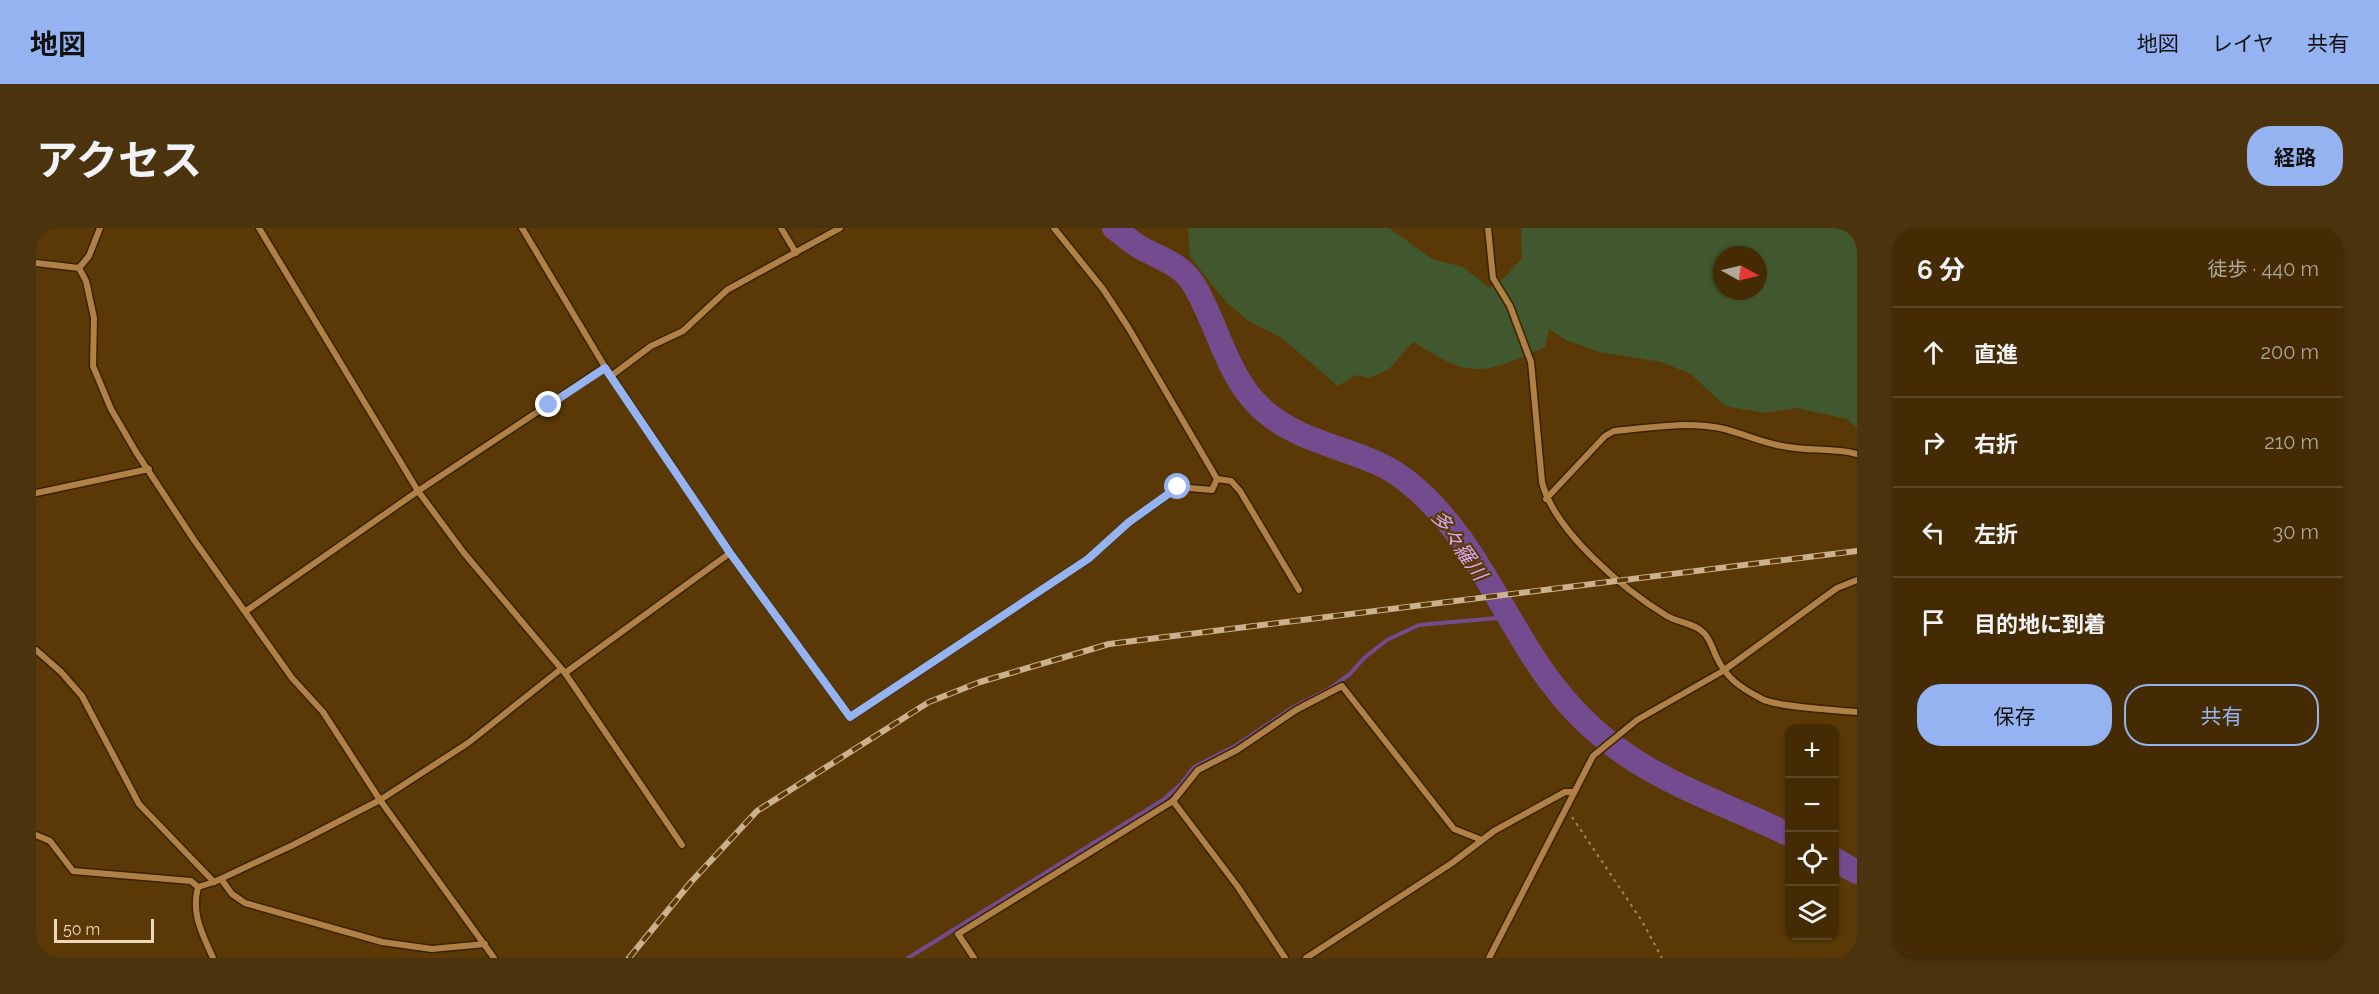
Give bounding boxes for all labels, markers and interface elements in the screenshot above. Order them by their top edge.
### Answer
text: 地図 [30,28,86,61]
text: 地図 [2137,31,2179,56]
text: レイヤ [2212,31,2274,56]
text: 共有 [2307,31,2349,56]
button: 経路 [2247,126,2343,186]
text: アクセス [36,136,202,185]
north arrow [1713,246,1767,300]
text: 6 分 [1917,255,1965,285]
text: 徒歩 · 440 m [2207,257,2319,281]
icon: ahead [1917,336,1950,369]
text: 200 m [2261,340,2319,364]
text: 直進 [1974,341,2018,367]
route end [535,391,561,417]
icon: right [1917,426,1950,459]
text: 210 m [2264,430,2319,454]
text: 右折 [1974,431,2018,457]
route start [1164,473,1190,499]
water label: 多々羅川 [1426,505,1493,586]
icon: left [1917,516,1950,549]
text: 30 m [2273,520,2319,544]
text: 左折 [1974,521,2018,547]
icon: arrive [1917,606,1950,639]
text: 目的地に到着 [1974,611,2106,637]
button: 保存 [1917,684,2112,746]
button: 共有 [2124,684,2319,746]
map controls [1785,724,1839,940]
button: + [1785,724,1839,778]
button: − [1785,778,1839,832]
button: locate [1785,832,1839,886]
button: layers [1785,886,1839,940]
scale bar [54,916,154,944]
text: 50 m [63,920,100,939]

